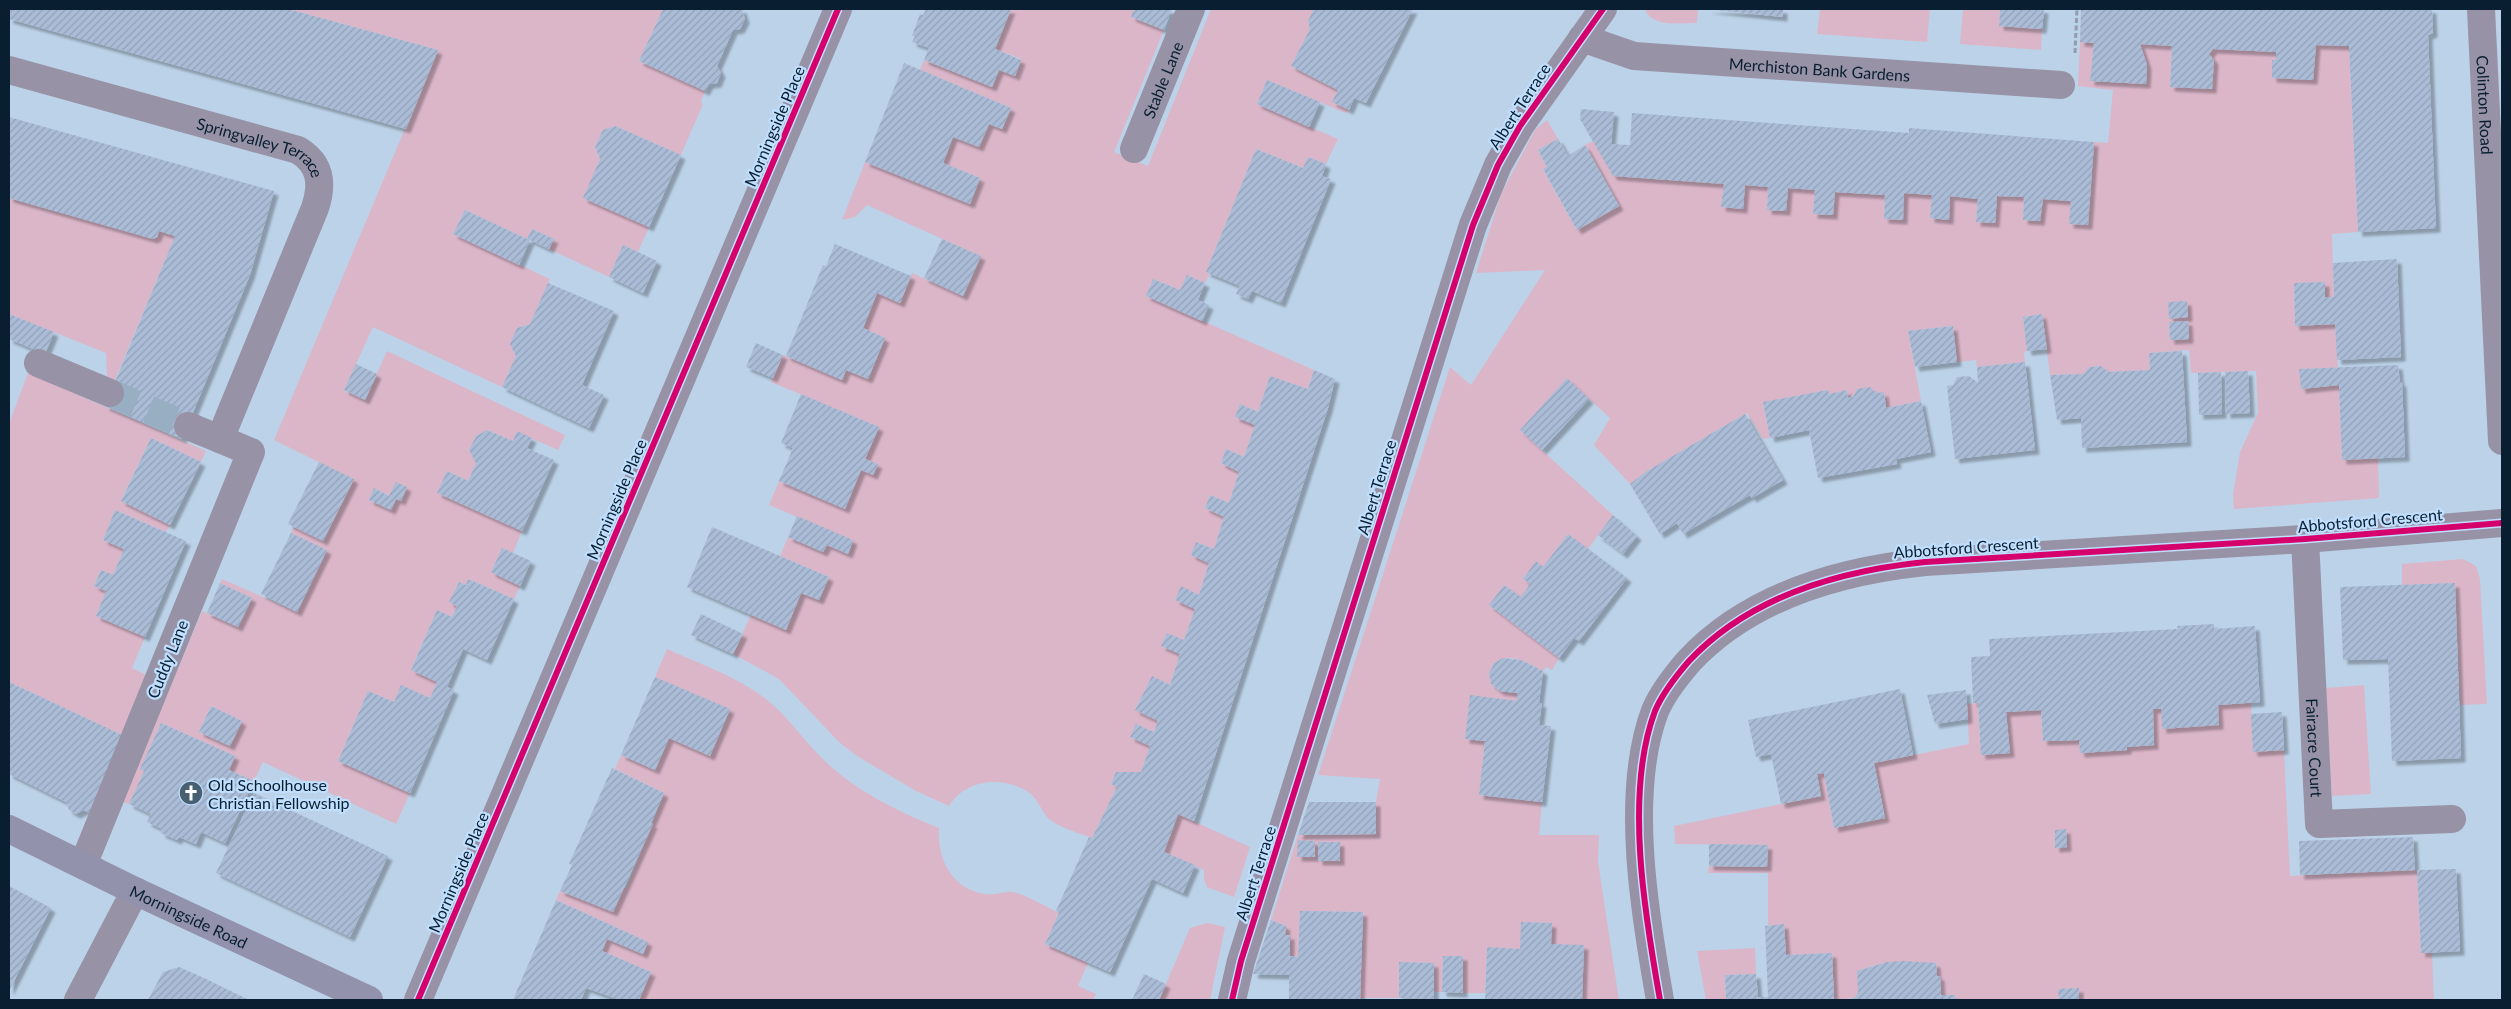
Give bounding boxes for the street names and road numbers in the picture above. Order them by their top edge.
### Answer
street label: Stable Lane [1138,38,1186,121]
street label: Merchiston Bank Gardens [1728,53,1911,84]
street label: Colinton Road [2474,55,2498,155]
street label: Albert Terrace [1484,60,1554,152]
street label: Morningside Place [740,63,808,189]
street label: Springvalley Terrace [195,113,328,180]
street label: Morningside Place [582,436,650,562]
street label: Albert Terrace [1353,437,1399,537]
street label: Abbotsford Crescent [2297,504,2443,536]
street label: Abbotsford Crescent [1893,532,2039,562]
street label: Cuddy Lane [143,617,191,701]
street label: Fairacre Court [2303,698,2327,798]
street label: Morningside Place [424,809,492,935]
street label: Albert Terrace [1231,823,1279,923]
street label: Morningside Road [127,881,251,952]

